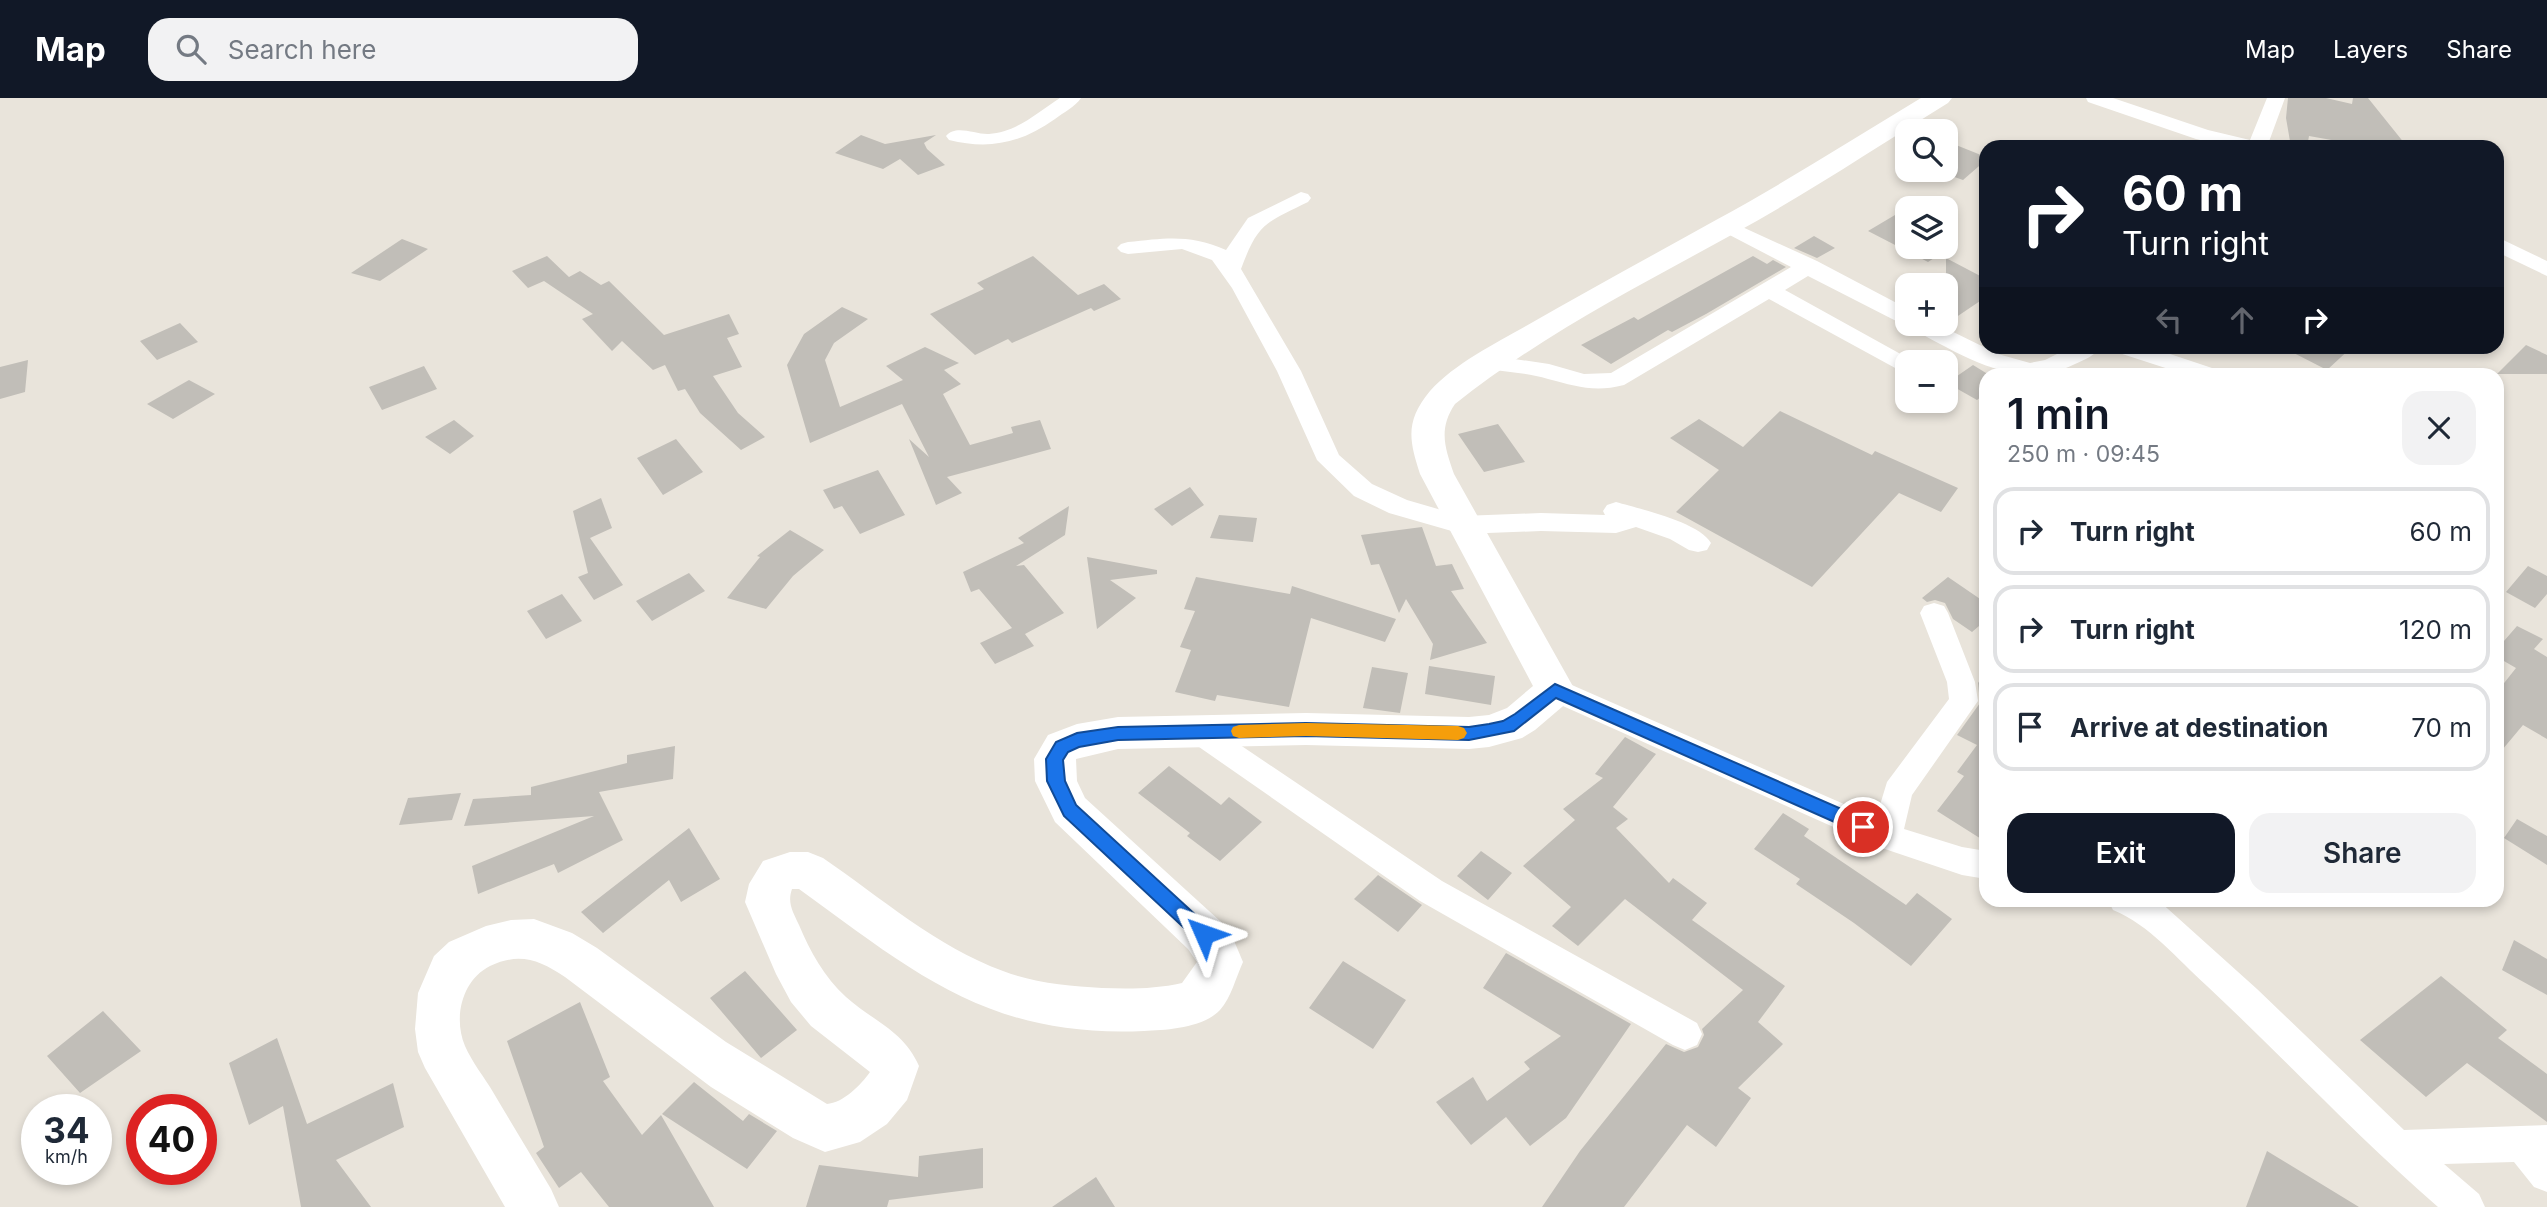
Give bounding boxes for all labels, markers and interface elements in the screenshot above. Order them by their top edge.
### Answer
search box [148,18,638,81]
text: Map [35,29,106,69]
icon: search [172,30,210,68]
text: Search here [228,34,376,65]
text: Map [2245,35,2295,64]
text: Layers [2333,35,2408,64]
text: Share [2446,35,2512,64]
map controls [1895,119,1958,413]
button: search [1895,119,1958,182]
text: 60 m [2122,164,2243,223]
icon: right [2007,168,2098,259]
button: layers [1895,196,1958,259]
text: Turn right [2122,224,2269,263]
button: + [1895,273,1958,336]
icon: left [2150,301,2188,339]
icon: ahead [2223,301,2261,339]
icon: right [2296,301,2334,339]
button: − [1895,350,1958,413]
text: 1 min [2007,388,2110,439]
button: close [2402,391,2476,465]
text: 250 m · 09:45 [2007,440,2160,468]
icon: right [2011,512,2049,550]
text: Turn right [2070,516,2195,547]
text: 60 m [2409,516,2472,547]
icon: right [2011,610,2049,648]
text: Turn right [2070,614,2195,645]
text: 120 m [2399,614,2472,645]
icon: arrive [2011,708,2049,746]
text: Arrive at destination [2070,712,2329,743]
text: 70 m [2411,712,2472,743]
pin [1833,797,1893,857]
icon: arrive [1844,808,1882,846]
button: Exit [2007,813,2235,893]
button: Share [2249,813,2476,893]
position arrow [1167,897,1241,971]
speed limit sign: 40 [126,1094,217,1185]
text: 34 [43,1109,90,1151]
text: km/h [45,1146,88,1167]

